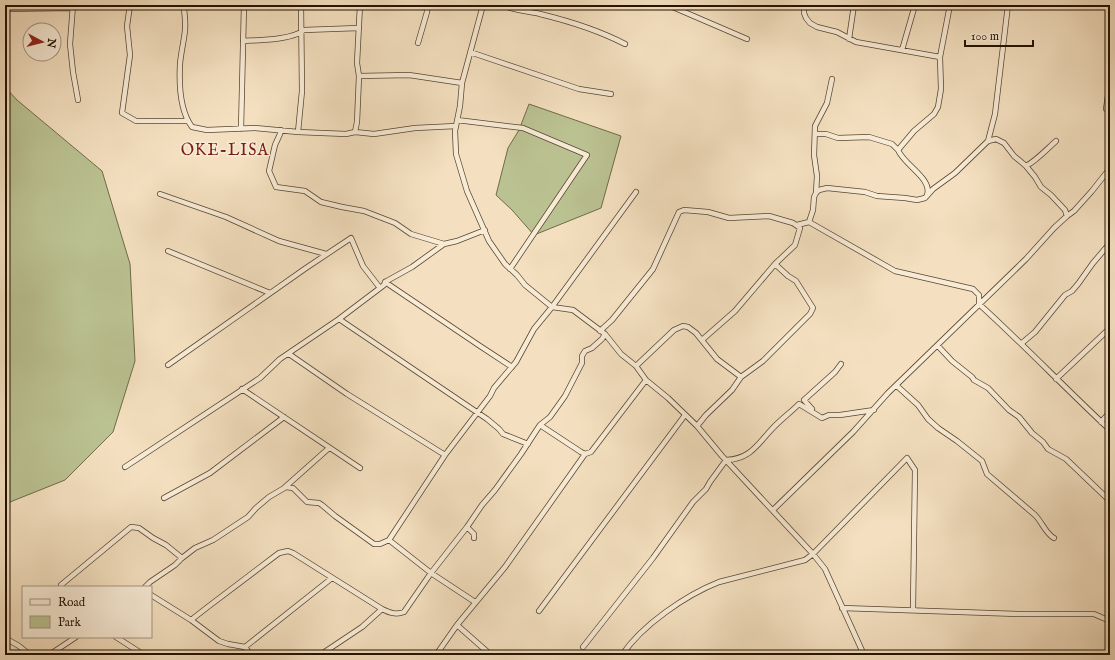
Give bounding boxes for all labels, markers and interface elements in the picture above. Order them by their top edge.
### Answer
north arrow [22,22,62,62]
scale bar [965,22,1033,48]
text: 100 m [971,29,999,44]
text: N [43,37,59,49]
district label: OKE-LISA [181,141,269,161]
legend [22,586,152,638]
text: Road [58,595,86,610]
text: Park [58,615,81,630]

